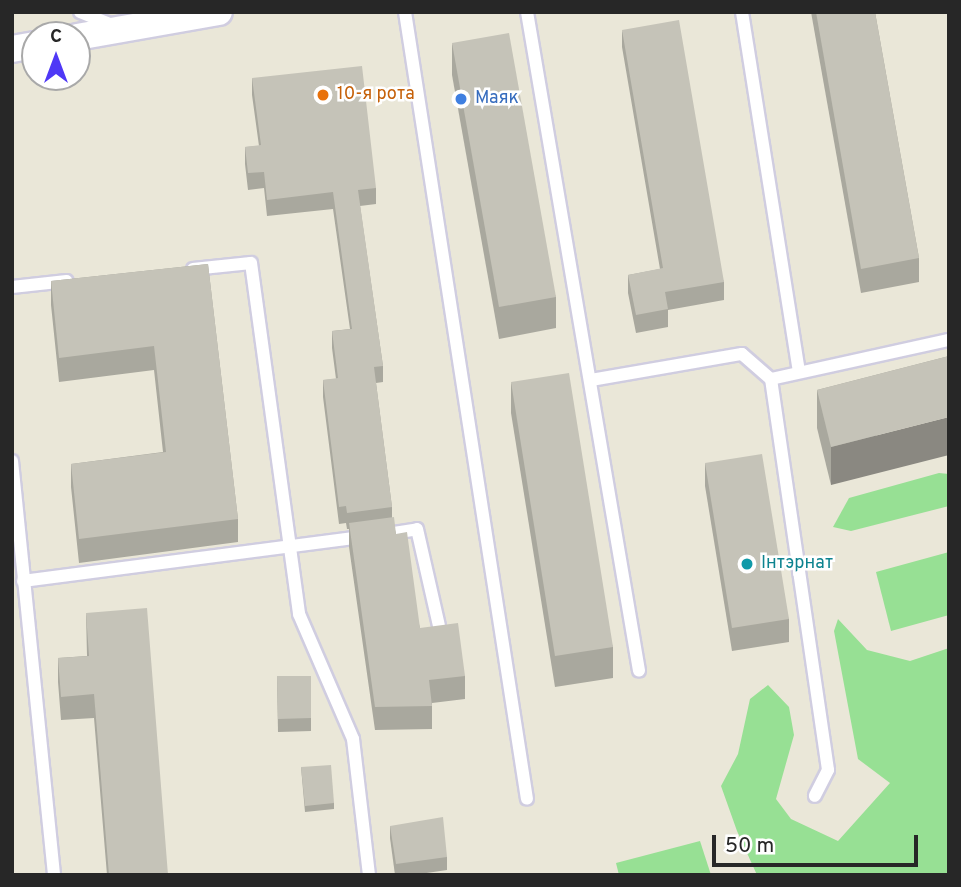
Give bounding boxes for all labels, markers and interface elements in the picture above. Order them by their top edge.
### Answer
north arrow [21,21,91,91]
text: С [50,25,62,49]
place label: 10-я рота [337,84,415,106]
marker: 10-я рота [315,87,331,103]
place label: Маяк [475,88,519,110]
marker: Маяк [453,91,469,107]
place label: Інтэрнат [761,553,833,575]
marker: Інтэрнат [739,556,755,572]
scale bar [716,820,922,864]
text: 50 m [725,833,774,860]

